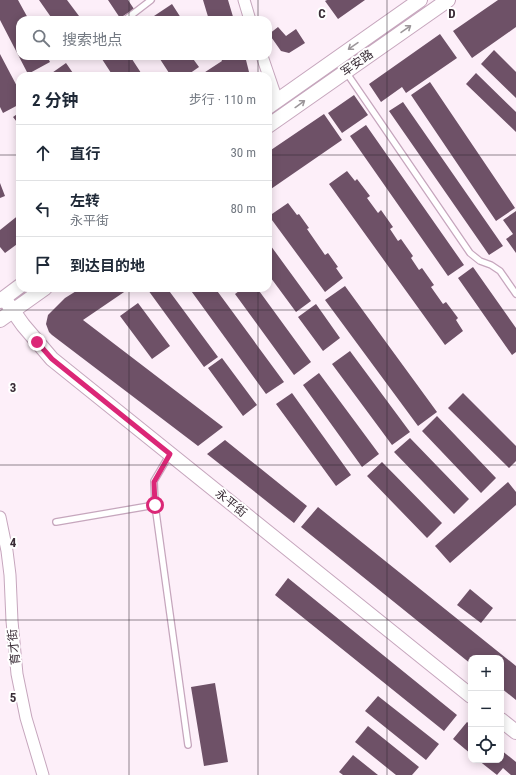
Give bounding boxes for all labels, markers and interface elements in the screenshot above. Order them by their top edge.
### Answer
text: C [318,6,326,21]
text: D [448,6,456,21]
search box [16,16,272,60]
one-way arrow [400,25,411,33]
icon: search [30,27,52,49]
text: 搜索地点 [62,31,122,49]
one-way arrow [348,42,359,50]
street label: 军安路 [338,47,376,79]
text: 2 分钟 [32,90,79,110]
text: 步行 · 110 m [189,92,256,107]
one-way arrow [294,99,305,108]
icon: ahead [32,142,54,164]
text: 直行 [70,145,100,163]
text: 30 m [230,145,256,160]
text: 左转 [70,192,100,210]
icon: left [32,198,54,220]
text: 80 m [230,201,256,216]
text: 永平街 [70,213,109,228]
icon: arrive [32,254,54,276]
text: 到达目的地 [70,257,145,275]
route end [28,333,46,351]
text: 3 [10,380,16,395]
street label: 永平街 [213,486,249,520]
route start [146,496,164,514]
text: 4 [10,535,17,550]
street label: 育才街 [5,628,23,666]
map controls [468,655,504,763]
button: + [468,655,504,691]
text: 5 [10,690,17,705]
button: − [468,691,504,727]
button: locate [468,727,504,763]

